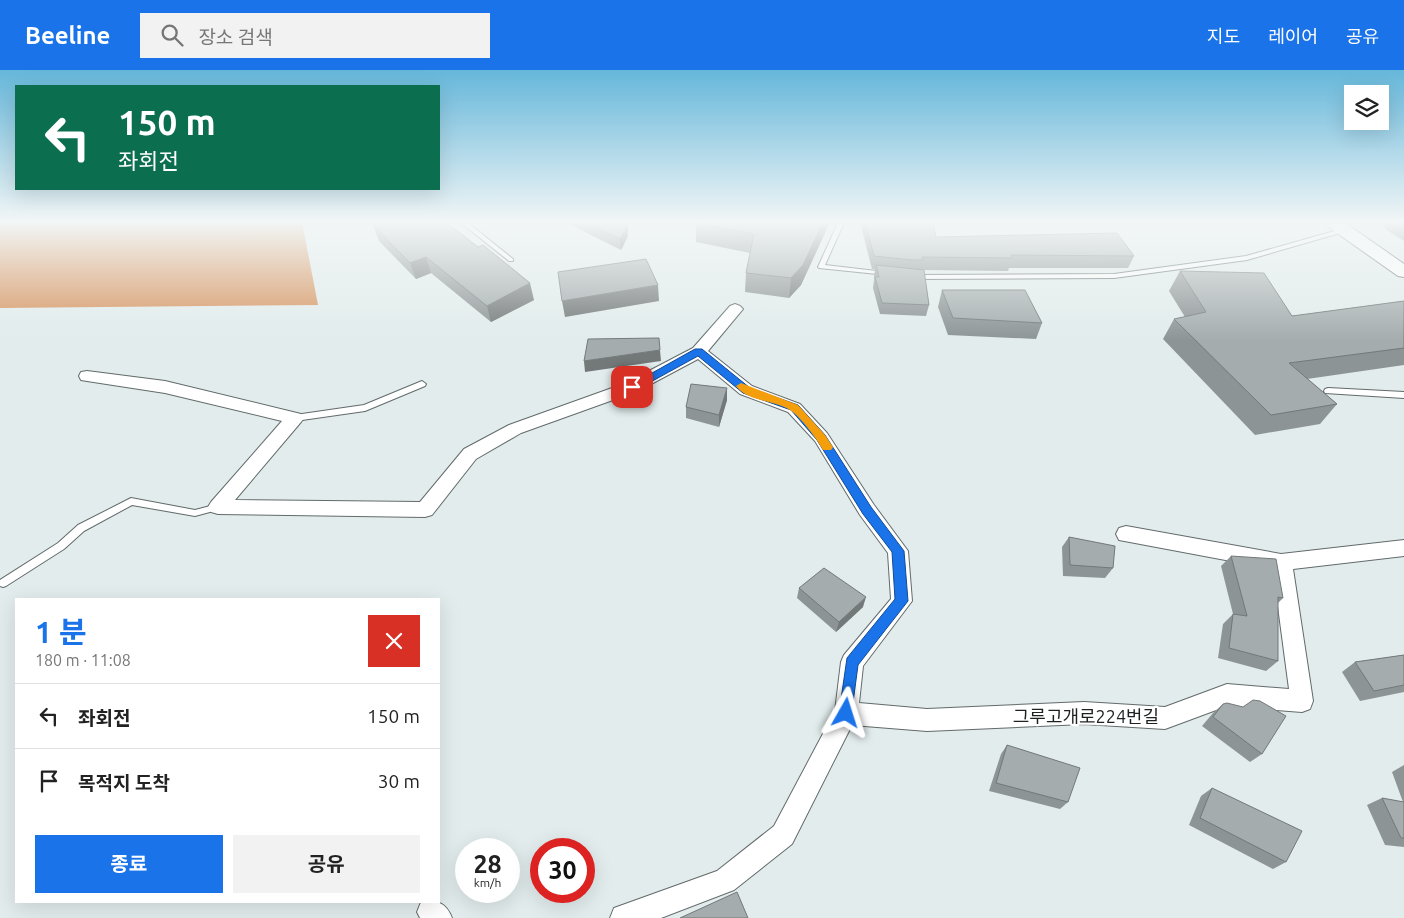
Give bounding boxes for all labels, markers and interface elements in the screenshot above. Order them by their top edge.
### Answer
search box [140,13,490,58]
icon: search [158,21,186,49]
text: Beeline [25,22,110,49]
text: 장소 검색 [198,26,273,48]
text: 지도 [1207,26,1240,46]
text: 레이어 [1268,26,1318,46]
text: 공유 [1346,26,1379,46]
map controls [1344,85,1389,130]
button: layers [1344,85,1389,130]
text: 150 m [118,102,216,142]
icon: left [35,105,100,170]
text: 좌회전 [118,148,179,173]
pin [611,366,653,408]
icon: arrive [618,373,646,401]
text: 1 분 [35,615,87,649]
button: close [368,615,420,667]
text: 180 m · 11:08 [35,651,131,669]
position arrow [819,686,871,738]
icon: left [35,702,63,730]
text: 150 m [367,705,420,727]
street label: 그루고개로224번길 [1013,706,1159,726]
text: 좌회전 [78,707,130,729]
icon: arrive [35,767,63,795]
text: 30 m [378,770,420,792]
text: 목적지 도착 [78,772,170,794]
button: 종료 [35,835,223,893]
button: 공유 [233,835,420,893]
speed limit sign: 30 [530,838,595,903]
text: 28 [473,850,502,878]
text: km/h [474,876,501,889]

